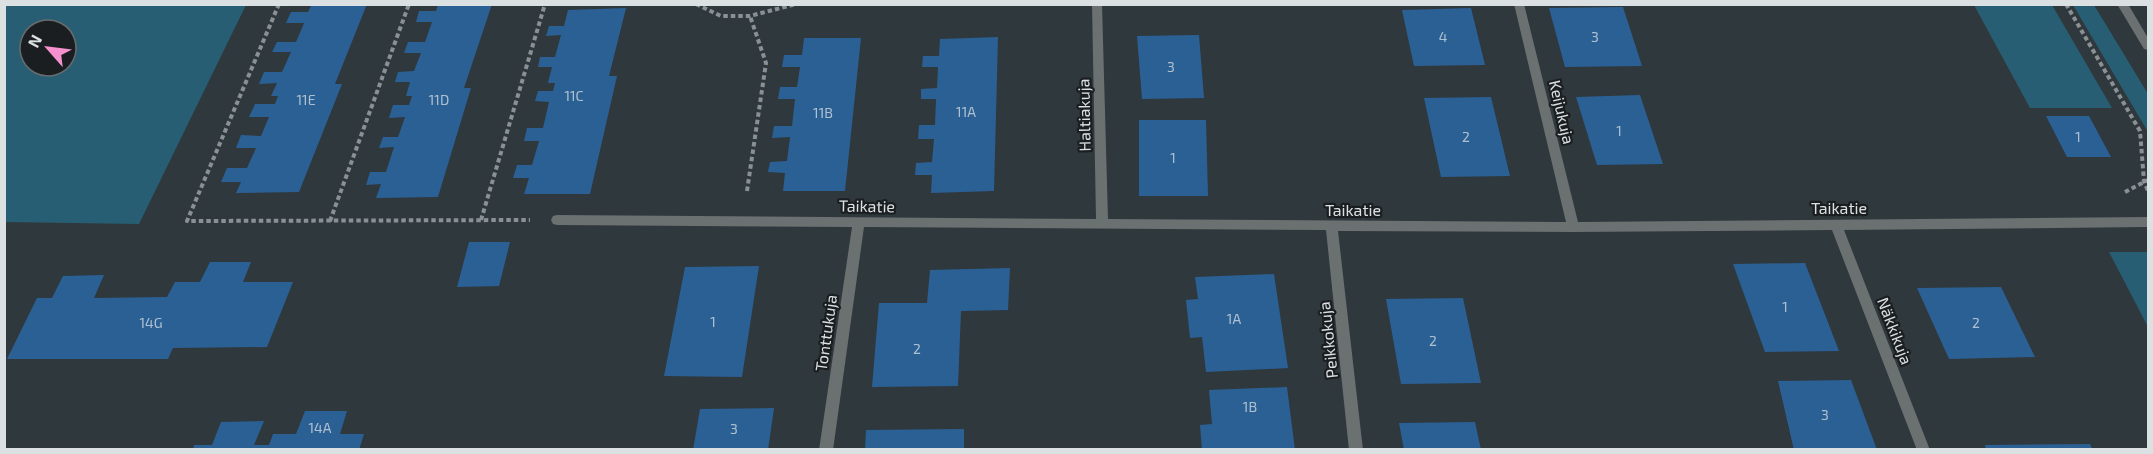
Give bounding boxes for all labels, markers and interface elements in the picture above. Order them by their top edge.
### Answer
north arrow [18,18,78,78]
house number: 4 [1439,28,1447,45]
house number: 3 [1591,28,1599,45]
text: N [23,31,45,50]
house number: 3 [1167,58,1175,75]
street label: Haltiakuja [1073,78,1095,152]
street label: Keijukuja [1545,78,1579,146]
house number: 11C [564,87,584,104]
house number: 11E [297,91,316,108]
house number: 11D [429,91,449,108]
house number: 11A [956,103,976,120]
house number: 11B [813,104,833,121]
house number: 1 [1616,122,1622,139]
house number: 2 [1462,128,1470,145]
house number: 1 [2075,128,2081,145]
house number: 1 [1170,149,1176,166]
street label: Taikatie [839,196,895,215]
street label: Taikatie [1811,198,1867,217]
street label: Taikatie [1325,200,1381,219]
street label: Tonttukuja [811,293,841,373]
street label: Näkkikuja [1873,295,1917,367]
house number: 1 [1782,298,1788,315]
street label: Peikkokuja [1314,301,1342,379]
house number: 1A [1227,310,1241,327]
house number: 1 [710,313,716,330]
house number: 14G [140,314,162,331]
house number: 2 [1972,314,1980,331]
house number: 2 [1429,332,1437,349]
house number: 2 [913,340,921,357]
house number: 1B [1243,398,1257,415]
house number: 3 [1821,406,1829,423]
house number: 14A [309,419,332,436]
house number: 3 [730,420,738,437]

